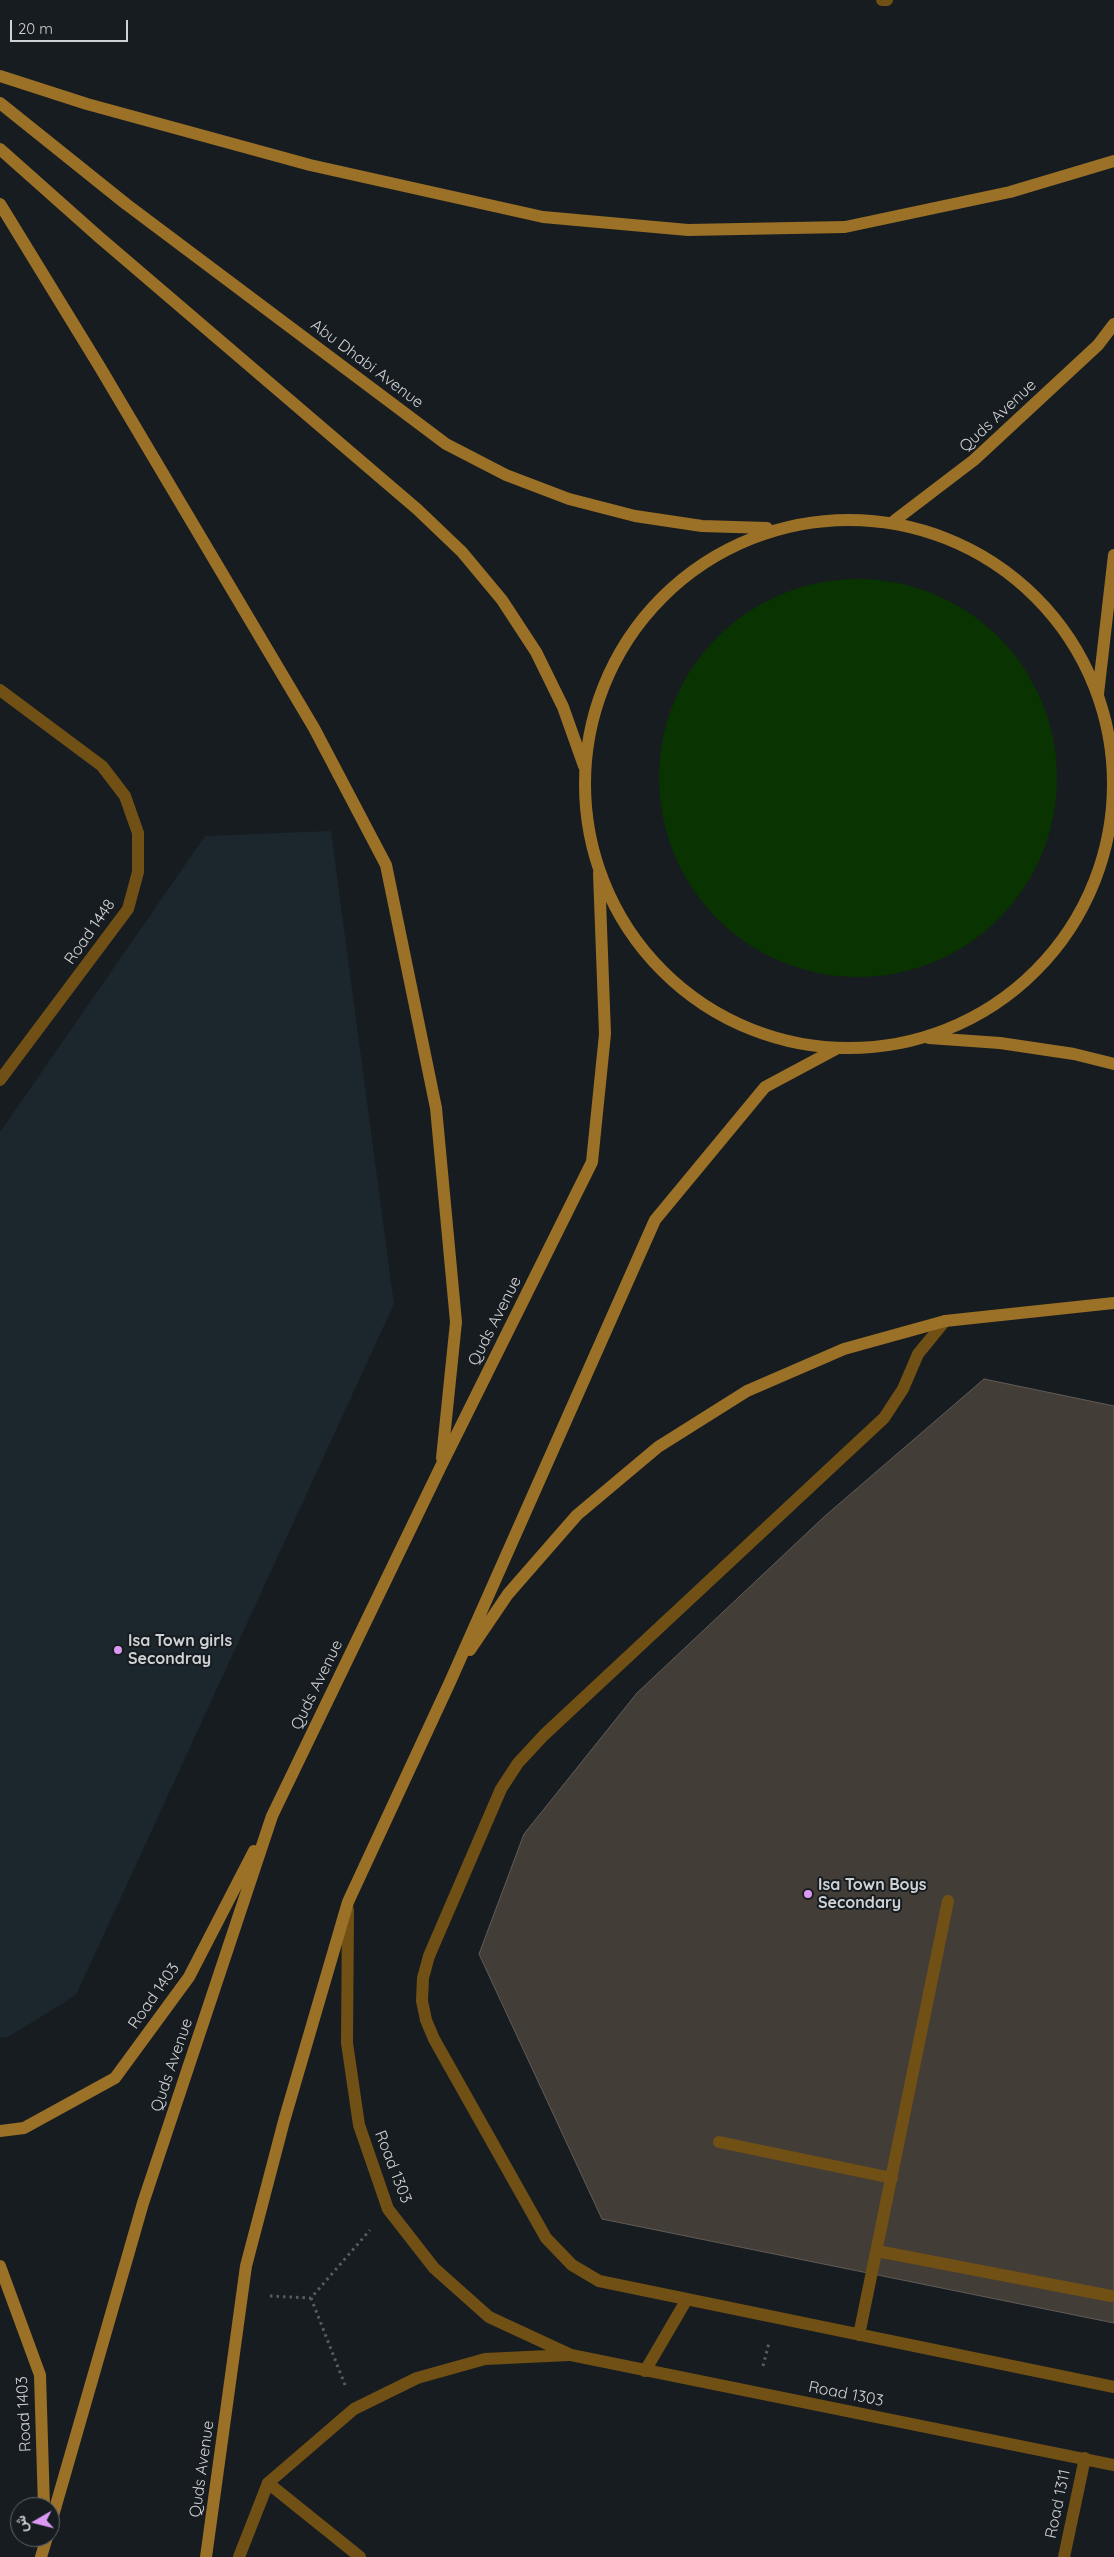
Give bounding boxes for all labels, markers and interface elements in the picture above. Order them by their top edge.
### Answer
scale bar [12,10,130,42]
text: 20 m [18,19,53,38]
street label: Abu Dhabi Avenue [307,315,427,413]
street label: Quds Avenue [956,376,1040,456]
street label: Road 1448 [61,896,119,968]
street label: Quds Avenue [464,1273,526,1369]
place label: Isa Town girls Secondray [128,1631,232,1669]
street label: Quds Avenue [287,1637,347,1733]
marker: Isa Town girls Secondray [112,1644,124,1656]
place label: Isa Town Boys Secondary [818,1875,927,1913]
marker: Isa Town Boys Secondary [802,1888,814,1900]
street label: Road 1403 [124,1959,184,2033]
street label: Quds Avenue [147,2016,197,2114]
street label: Road 1303 [370,2128,416,2206]
street label: Road 1403 [12,2376,36,2452]
street label: Road 1303 [807,2377,885,2411]
street label: Quds Avenue [186,2419,218,2519]
street label: Road 1311 [1041,2468,1075,2540]
north arrow [10,2497,60,2547]
text: ش [11,2514,31,2534]

